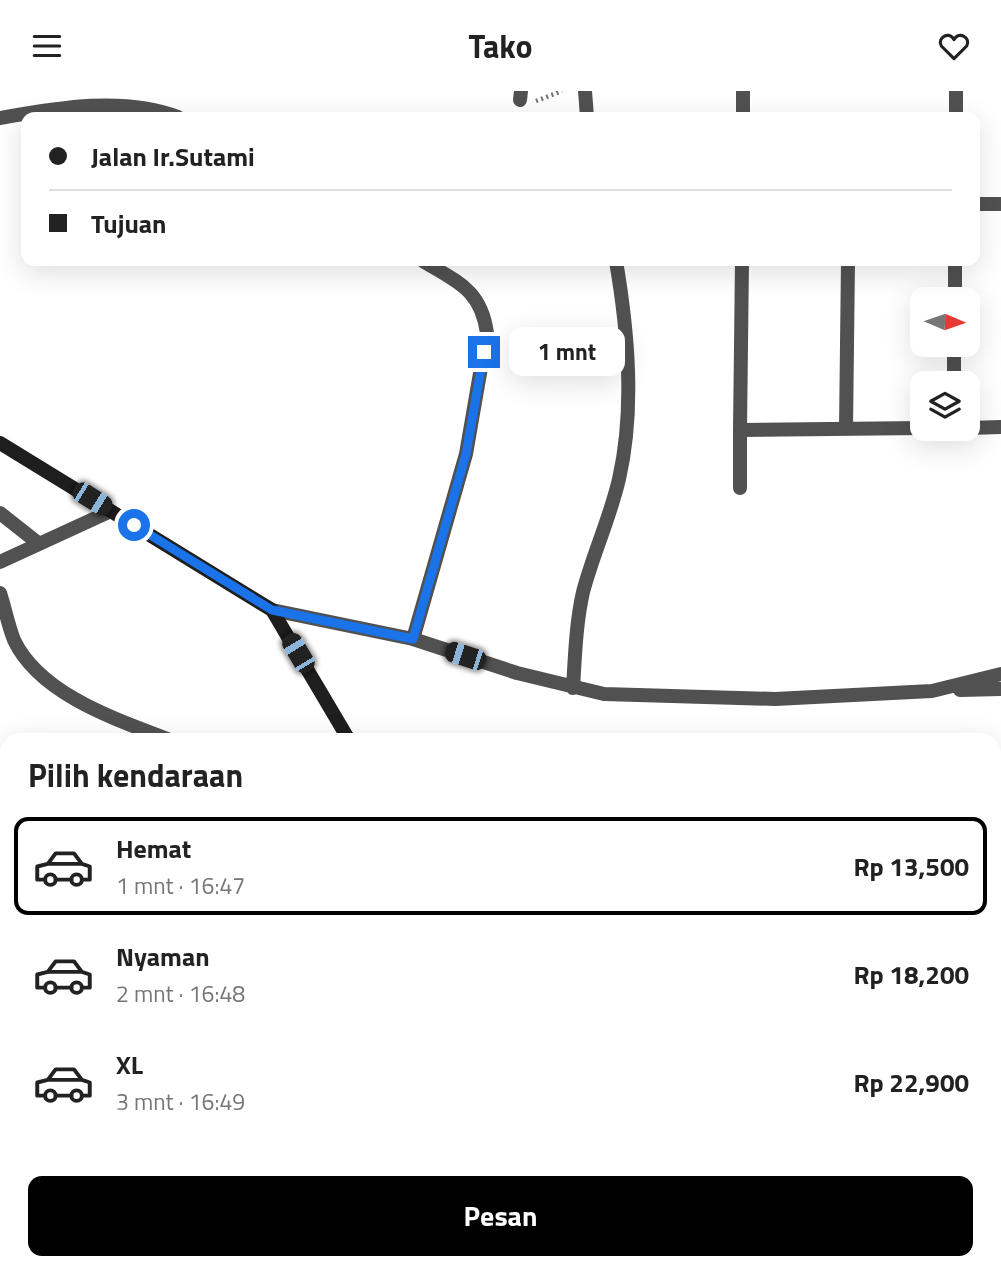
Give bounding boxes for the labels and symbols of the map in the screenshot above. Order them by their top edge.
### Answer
north arrow [910,287,980,357]
callout: 1 mnt [508,327,624,377]
route end [468,336,500,368]
car [69,479,116,519]
route start [118,509,150,541]
car [279,630,318,676]
car [442,640,489,672]

